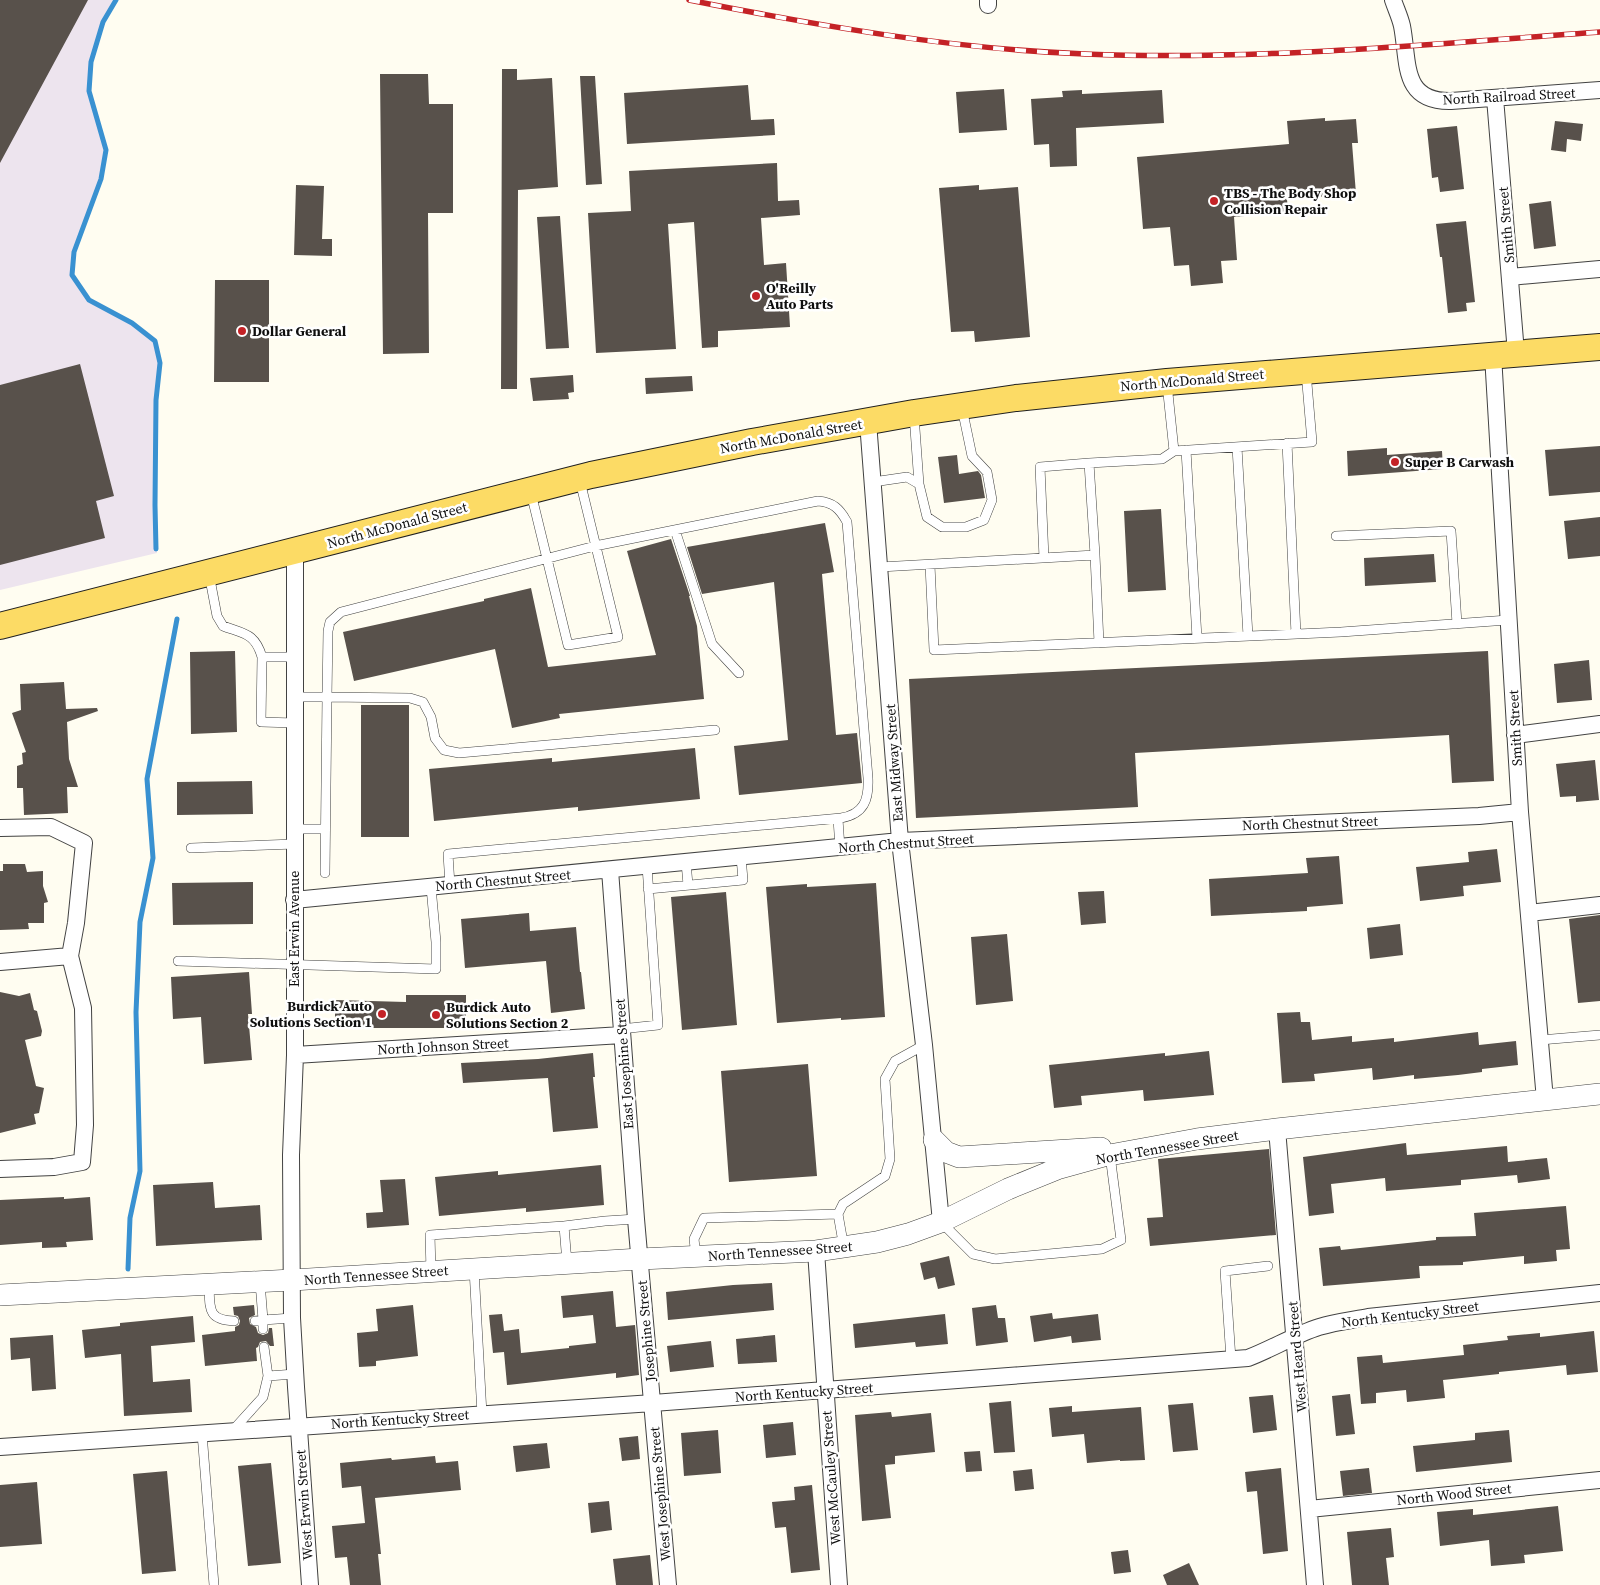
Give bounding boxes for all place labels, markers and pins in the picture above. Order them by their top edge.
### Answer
place label: TBS - The Body Shop Collision Repair [1224,183,1357,219]
marker: TBS - The Body Shop Collision Repair [1208,195,1220,207]
place label: O'Reilly Auto Parts [766,278,834,314]
marker: O'Reilly Auto Parts [750,290,762,302]
place label: Dollar General [252,321,347,341]
marker: Dollar General [236,325,248,337]
place label: Super B Carwash [1405,452,1515,472]
marker: Super B Carwash [1389,456,1401,468]
place label: Burdick Auto Solutions Section 1 [250,996,372,1032]
place label: Burdick Auto Solutions Section 2 [446,997,569,1033]
marker: Burdick Auto Solutions Section 1 [376,1008,388,1020]
marker: Burdick Auto Solutions Section 2 [430,1009,442,1021]

